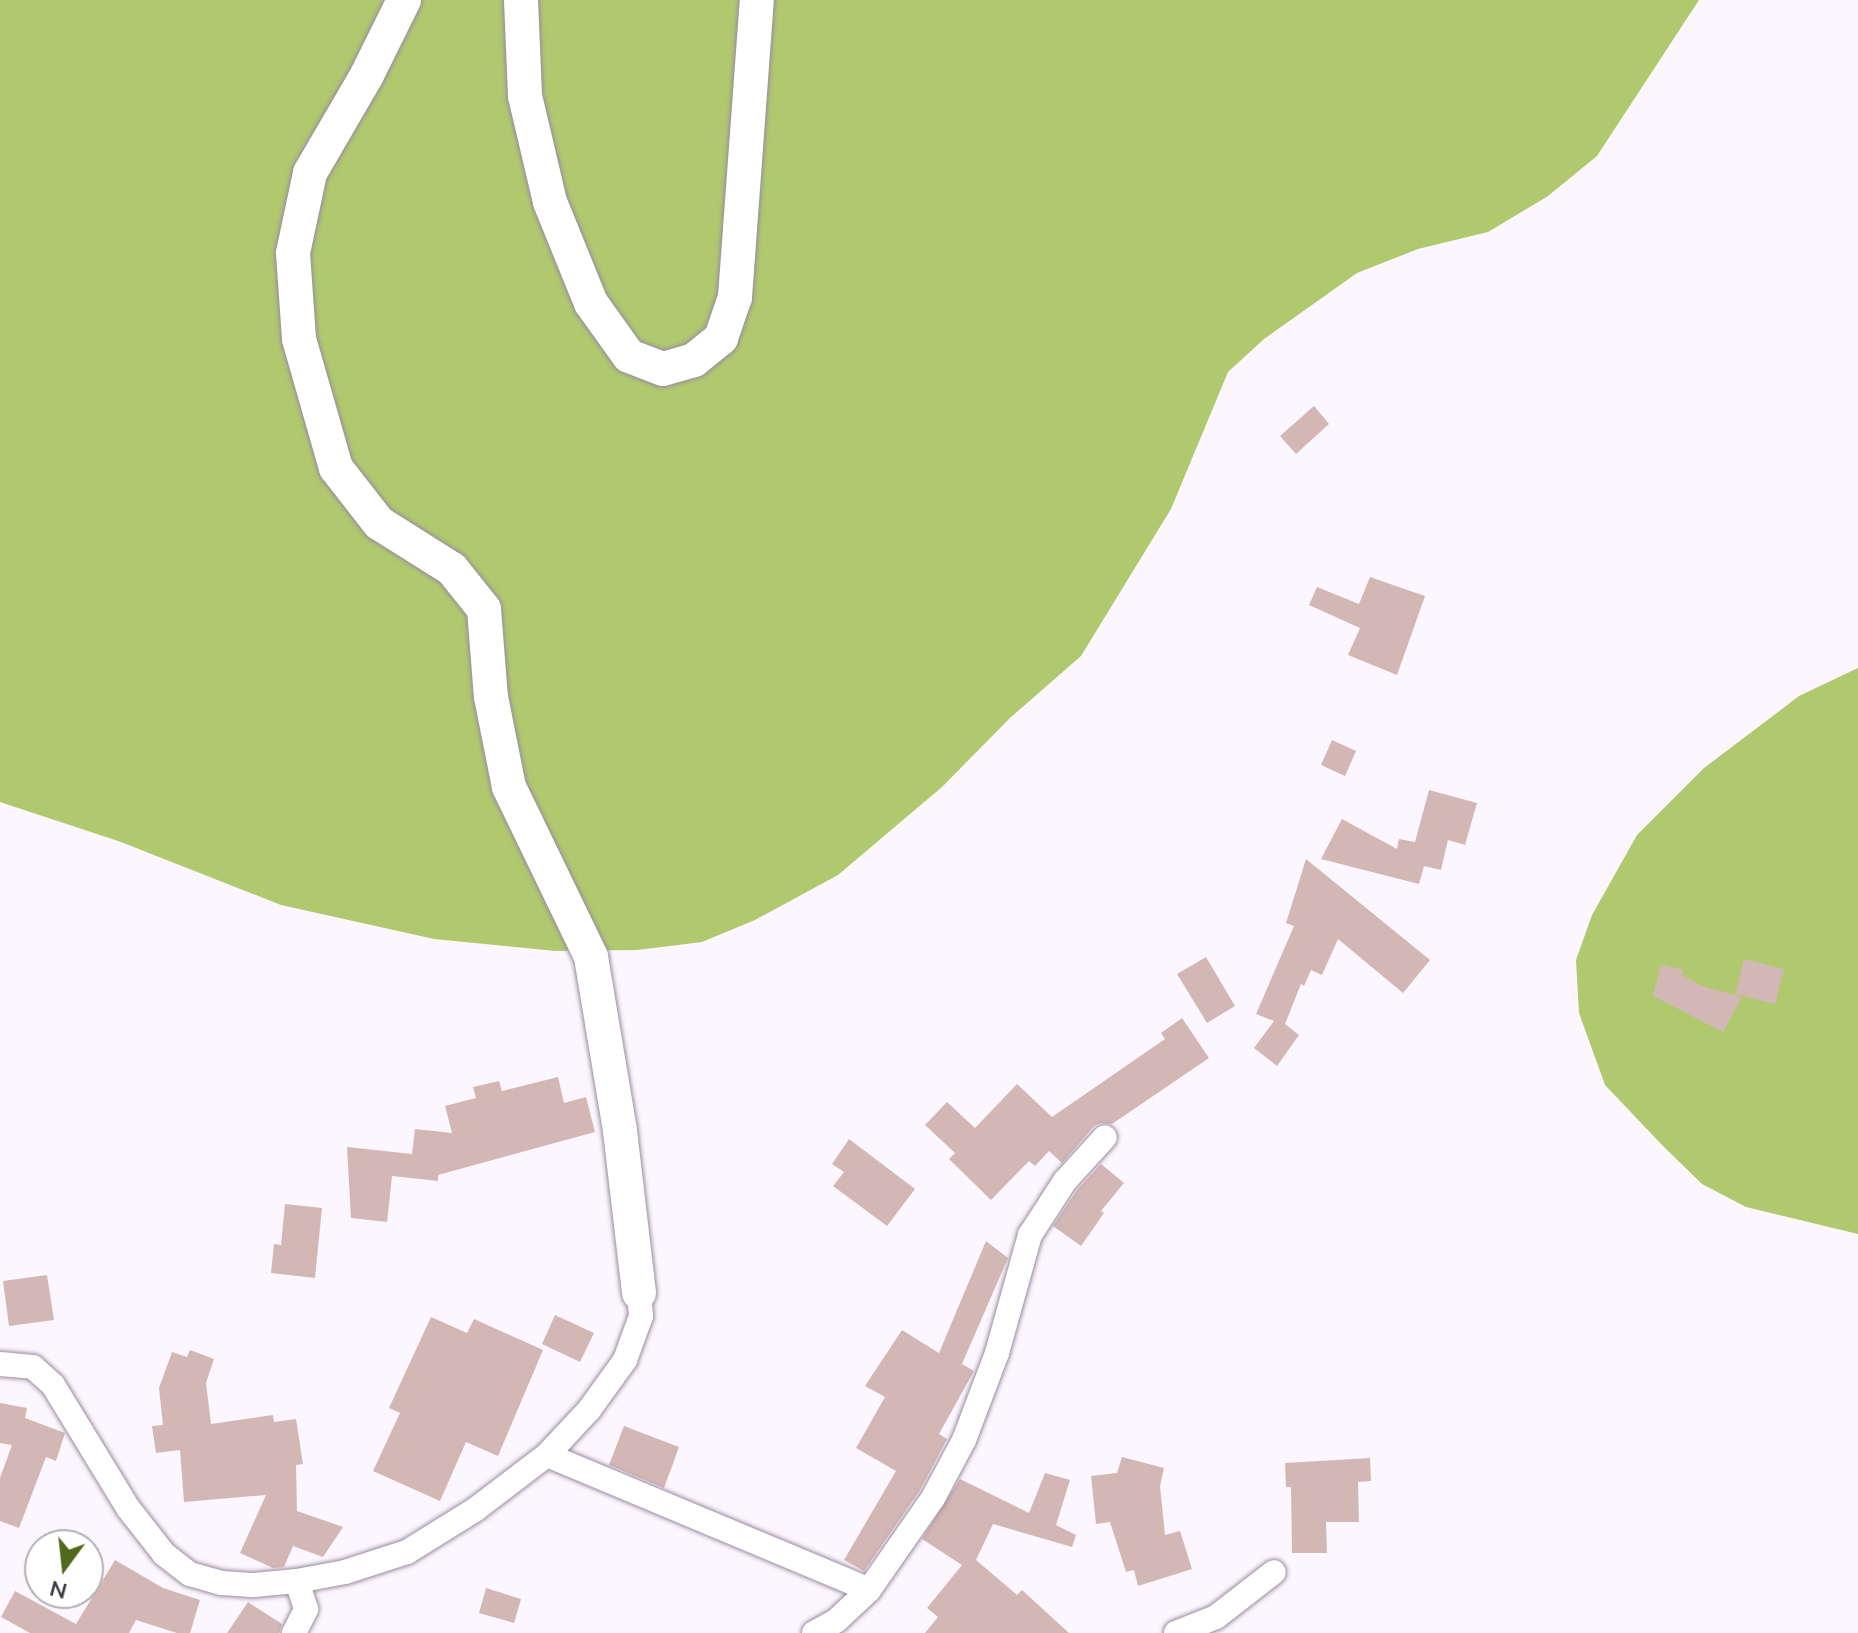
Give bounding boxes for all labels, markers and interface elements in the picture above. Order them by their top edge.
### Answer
north arrow [24,1529,104,1609]
text: N [47,1575,70,1606]

